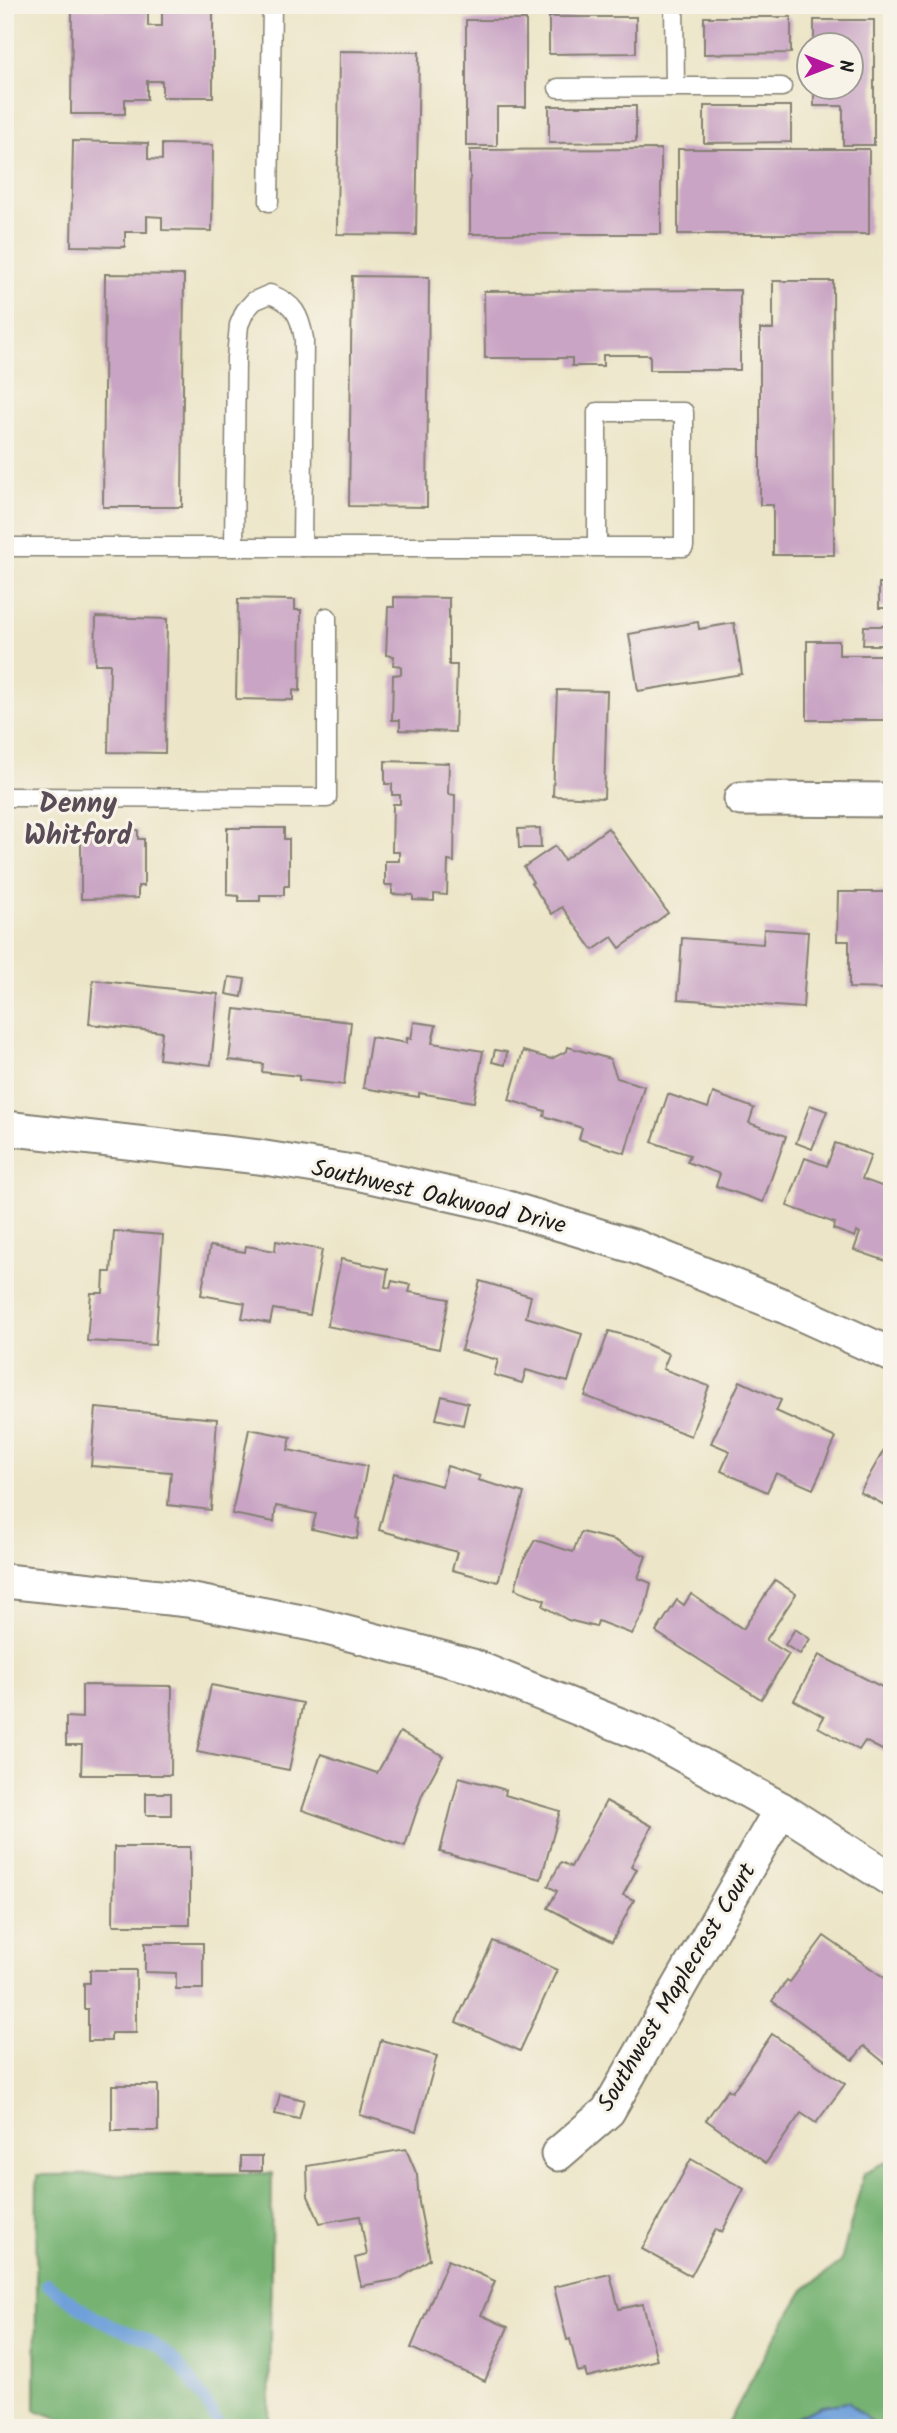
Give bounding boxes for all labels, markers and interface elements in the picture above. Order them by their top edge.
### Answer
north arrow [796,32,866,102]
text: N [830,60,860,72]
district label: Denny Whitford [24,782,133,859]
street label: Southwest Oakwood Drive [308,1149,570,1246]
street label: Southwest Maplecrest Court [587,1855,768,2120]

